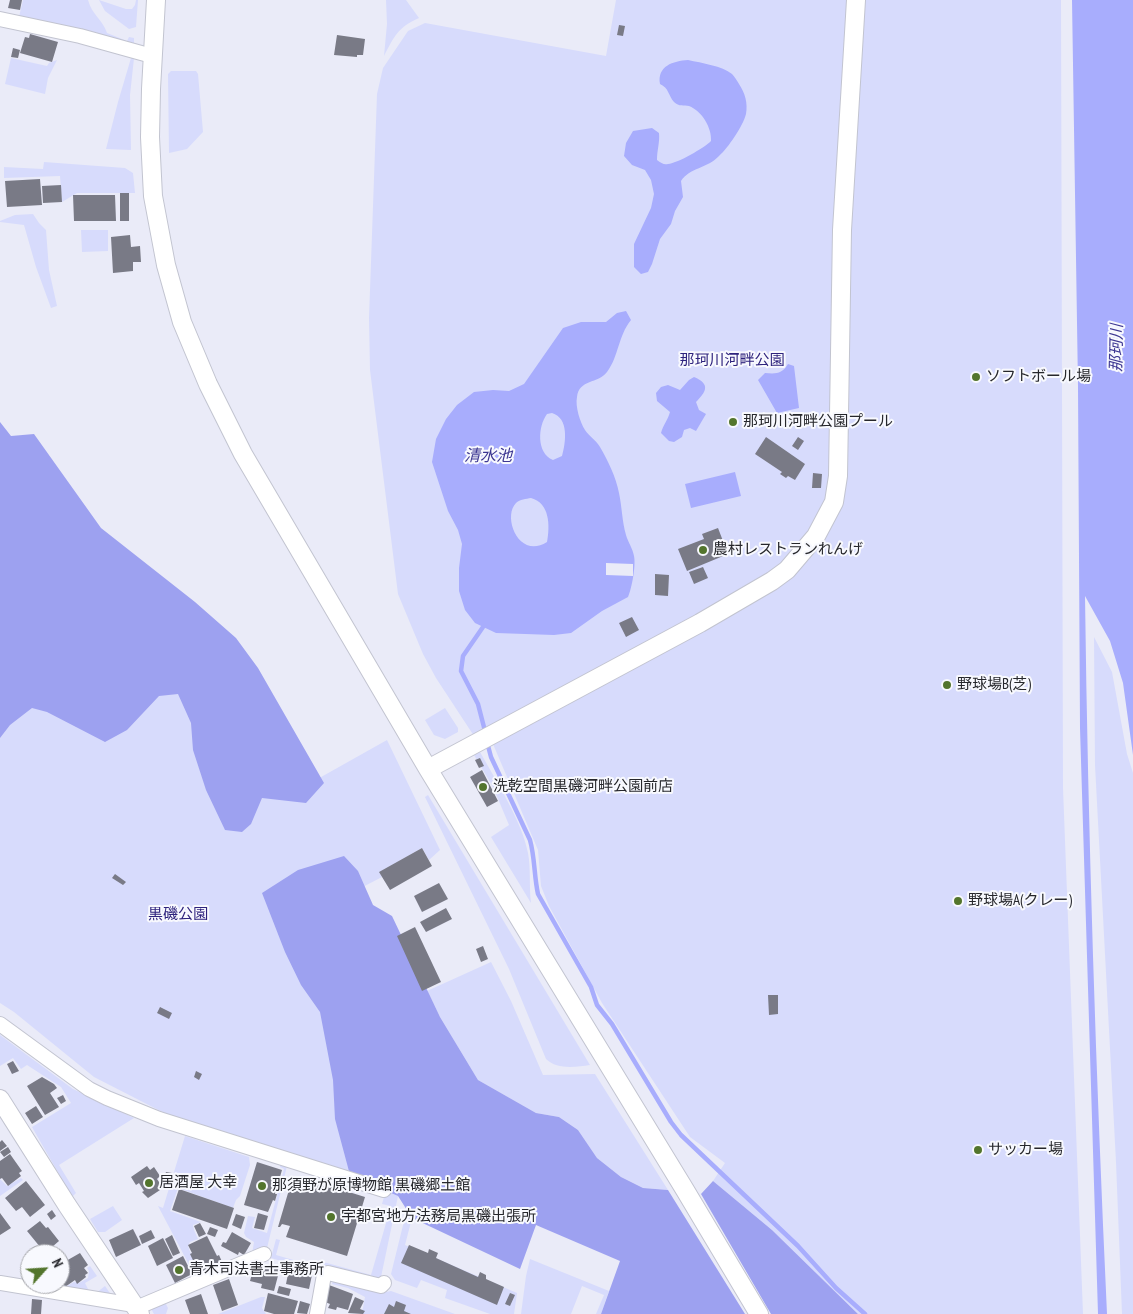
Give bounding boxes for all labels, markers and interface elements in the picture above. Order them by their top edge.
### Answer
water label: 那珂川 [1107,324,1127,372]
park label: 那珂川河畔公園 [680,352,784,370]
place label: ソフトボール場 [986,368,1091,386]
marker: ソフトボール場 [970,371,982,383]
place label: 那珂川河畔公園プール [743,413,893,431]
marker: 那珂川河畔公園プール [727,416,739,428]
water label: 清水池 [464,446,512,466]
place label: 農村レストランれんげ [713,541,863,559]
marker: 農村レストランれんげ [697,544,709,556]
place label: 野球場B(芝) [957,676,1031,694]
marker: 野球場B(芝) [941,679,953,691]
place label: 洗乾空間黒磯河畔公園前店 [493,778,673,796]
marker: 洗乾空間黒磯河畔公園前店 [477,781,489,793]
place label: 野球場A(クレー) [968,892,1072,910]
marker: 野球場A(クレー) [952,895,964,907]
park label: 黒磯公園 [148,906,208,924]
place label: サッカー場 [988,1141,1063,1159]
marker: サッカー場 [972,1144,984,1156]
place label: 居酒屋 大幸 [159,1174,237,1192]
marker: 居酒屋 大幸 [143,1177,155,1189]
place label: 那須野が原博物館 黒磯郷土館 [272,1177,470,1195]
marker: 那須野が原博物館 黒磯郷土館 [256,1180,268,1192]
place label: 宇都宮地方法務局黒磯出張所 [341,1208,536,1226]
marker: 宇都宮地方法務局黒磯出張所 [325,1211,337,1223]
north arrow [20,1244,70,1294]
text: N [48,1256,67,1270]
place label: 青木司法書士事務所 [189,1261,324,1279]
marker: 青木司法書士事務所 [173,1264,185,1276]

